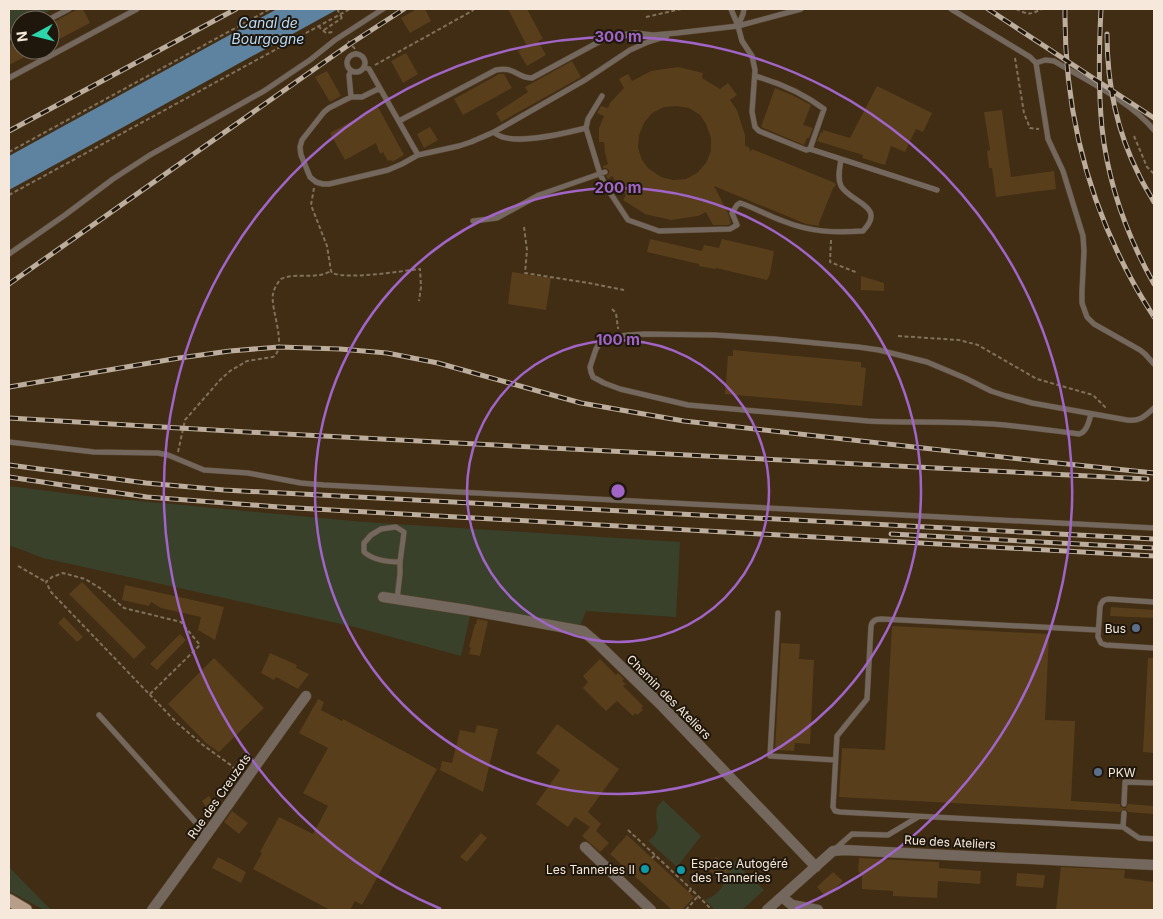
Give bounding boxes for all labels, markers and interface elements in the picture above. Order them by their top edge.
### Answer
north arrow [10,10,60,60]
water label: Canal de Bourgogne [232,14,304,47]
text: 300 m [594,27,642,46]
text: N [13,30,31,43]
text: 200 m [595,178,641,197]
text: 100 m [596,330,640,349]
centre of rings [609,482,627,500]
place label: Bus [1105,621,1126,636]
marker: Bus [1130,622,1142,634]
street label: Chemin des Ateliers [624,652,714,742]
street label: Rue des Creuzots [184,751,254,841]
place label: PKW [1108,765,1136,780]
marker: PKW [1092,766,1104,778]
street label: Rue des Ateliers [904,832,996,852]
place label: Espace Autogéré des Tanneries [691,856,788,885]
place label: Les Tanneries II [546,862,635,877]
marker: Les Tanneries II [639,863,651,875]
marker: Espace Autogéré des Tanneries [675,864,687,876]

